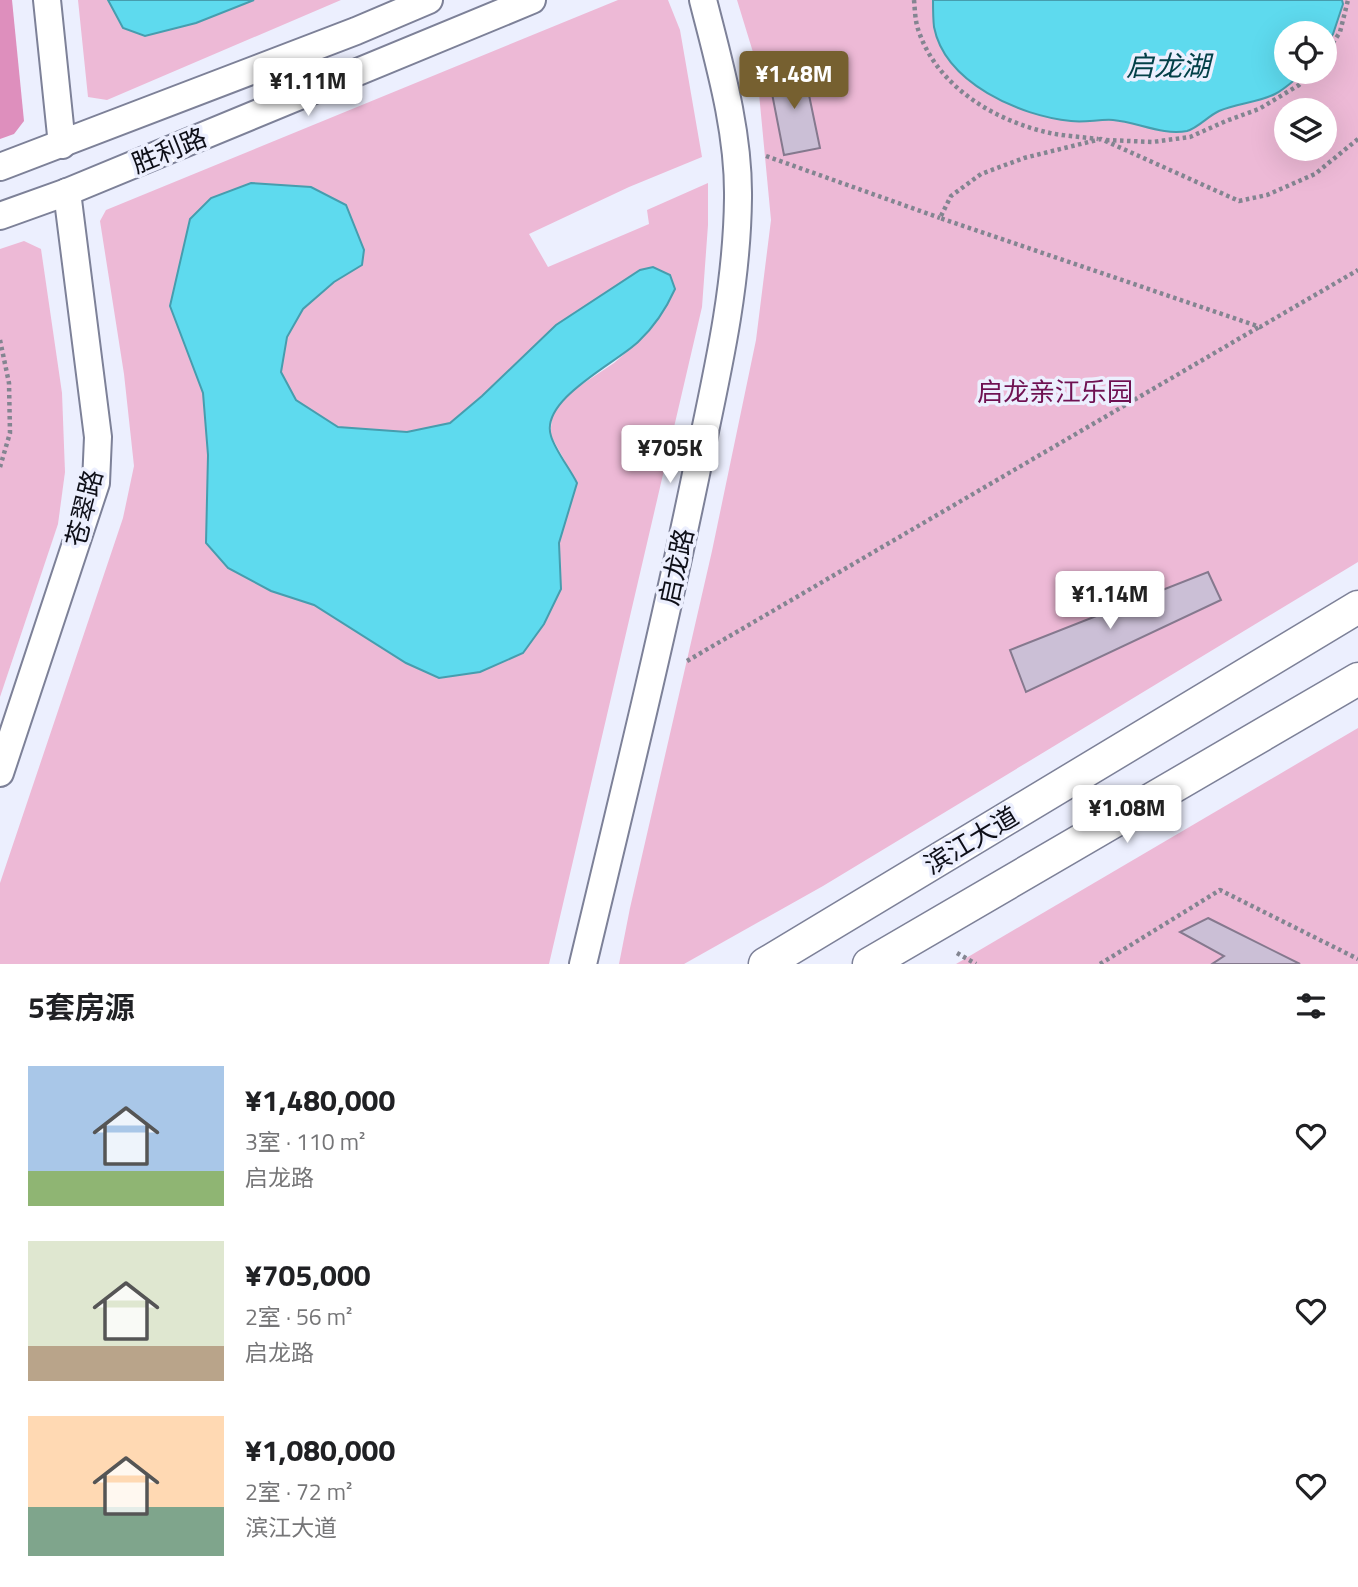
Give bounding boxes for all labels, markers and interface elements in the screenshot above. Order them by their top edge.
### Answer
map controls [1274,21,1337,161]
button: locate [1274,21,1337,84]
water label: 启龙湖 [1126,44,1214,87]
pin: ¥1.48M [737,52,851,111]
text: ¥1.48M [755,56,833,91]
pin: ¥1.11M [251,58,365,118]
text: ¥1.11M [269,63,347,98]
button: layers [1274,98,1337,161]
street label: 胜利路 [126,117,212,183]
park label: 启龙亲江乐园 [977,372,1133,411]
pin: ¥705K [621,426,719,485]
text: ¥705K [637,430,703,465]
street label: 苍翠路 [56,465,112,551]
street label: 启龙路 [649,525,703,609]
pin: ¥1.14M [1053,572,1167,631]
text: ¥1.14M [1071,576,1149,611]
pin: ¥1.08M [1070,786,1184,845]
text: ¥1.08M [1088,790,1166,825]
street label: 滨江大道 [916,796,1026,884]
text: 5套房源 [28,984,135,1030]
icon: filters [1292,987,1330,1025]
text: ¥1,480,000 [245,1077,395,1123]
icon: home [84,1094,168,1178]
icon: heart [1292,1117,1330,1155]
text: 3室 · 110 m² [245,1124,365,1159]
text: 启龙路 [245,1160,314,1195]
text: ¥705,000 [245,1252,371,1298]
icon: home [84,1269,168,1353]
icon: heart [1292,1292,1330,1330]
text: 2室 · 56 m² [245,1299,352,1334]
text: 启龙路 [245,1335,314,1370]
text: ¥1,080,000 [245,1427,395,1473]
icon: home [84,1444,168,1528]
icon: heart [1292,1467,1330,1505]
text: 2室 · 72 m² [245,1474,352,1509]
text: 滨江大道 [245,1510,337,1545]

